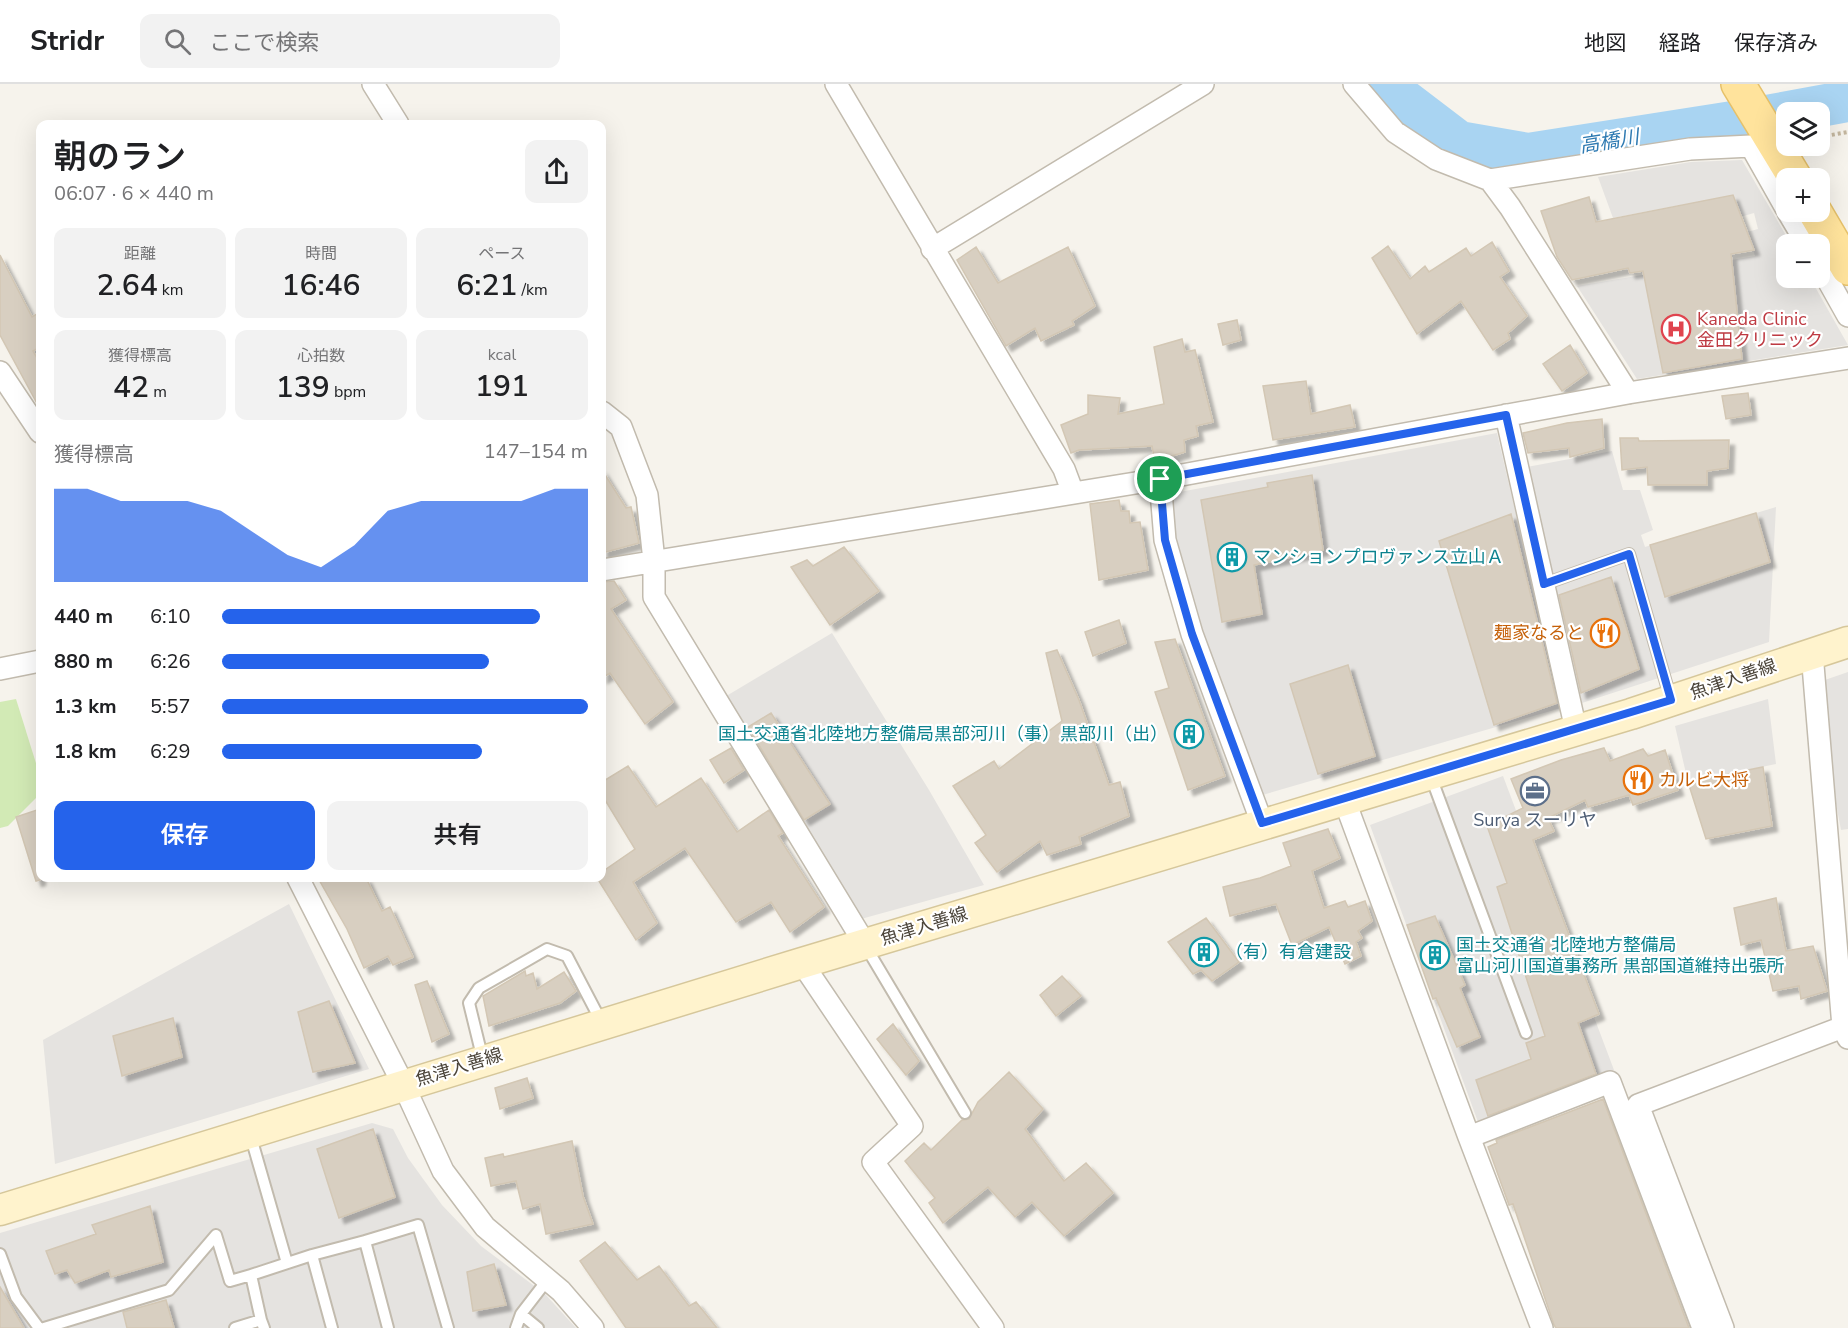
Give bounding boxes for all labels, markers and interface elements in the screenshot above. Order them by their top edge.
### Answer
search box [140,14,560,68]
text: Stridr [30,22,104,60]
icon: search [161,25,194,58]
text: ここで検索 [209,28,319,58]
text: 地図 [1584,29,1626,57]
text: 経路 [1659,29,1701,57]
text: 保存済み [1734,29,1818,57]
map controls [1776,102,1830,288]
button: layers [1776,102,1830,156]
water label: 高橋川 [1577,123,1643,160]
text: 朝のラン [54,135,186,180]
button: share [525,140,588,203]
button: + [1776,168,1830,222]
text: 06:07 · 6 × 440 m [54,180,214,207]
button: − [1776,234,1830,288]
text: 距離 [124,243,156,265]
text: 時間 [305,243,337,265]
text: ペース [478,243,526,265]
text: 2.64 [97,265,158,306]
text: 16:46 [281,265,361,306]
text: 6:21 [456,265,517,306]
text: km [158,279,183,301]
text: /km [517,279,548,301]
place label: Kaneda Clinic 金田クリニック [1697,307,1823,352]
hospital icon: Kaneda Clinic 金田クリニック [1660,313,1692,345]
text: kcal [488,344,516,366]
text: 獲得標高 [108,345,172,367]
text: 心拍数 [297,345,345,367]
text: 191 [475,366,529,407]
text: 42 [113,367,149,408]
text: 139 [276,367,330,408]
text: m [149,381,167,403]
text: bpm [330,381,366,403]
text: 147–154 m [484,438,588,465]
text: 獲得標高 [54,441,134,468]
pin [1134,453,1185,504]
icon: arrive [1143,462,1176,495]
building icon: マンションプロヴァンス立山Ａ [1216,541,1248,573]
place label: マンションプロヴァンス立山Ａ [1253,545,1504,569]
text: 440 m [54,603,113,630]
text: 6:10 [150,603,191,630]
restaurant icon: 麺家なると [1589,617,1621,649]
place label: 麺家なると [1494,621,1584,645]
text: 880 m [54,648,113,675]
text: 6:26 [150,648,191,675]
street label: 魚津入善線 [1687,653,1779,705]
text: 1.3 km [54,693,117,720]
text: 5:57 [150,693,191,720]
building icon: 国土交通省北陸地方整備局黒部河川（事）黒部川（出） [1173,718,1205,750]
place label: 国土交通省北陸地方整備局黒部河川（事）黒部川（出） [718,722,1168,746]
text: 1.8 km [54,738,117,765]
text: 6:29 [150,738,191,765]
restaurant icon: カルビ大将 [1622,764,1654,796]
place label: カルビ大将 [1659,768,1749,792]
office icon: Surya スーリヤ [1519,775,1551,807]
button: 保存 [54,801,315,870]
button: 共有 [327,801,588,870]
place label: Surya スーリヤ [1473,808,1597,832]
street label: 魚津入善線 [877,901,971,951]
place label: 国土交通省 北陸地方整備局 富山河川国道事務所 黒部国道維持出張所 [1456,933,1785,978]
building icon: （有）有倉建設 [1188,936,1220,968]
building icon: 国土交通省 北陸地方整備局 富山河川国道事務所 黒部国道維持出張所 [1419,939,1451,971]
place label: （有）有倉建設 [1225,940,1351,964]
street label: 魚津入善線 [412,1042,506,1092]

